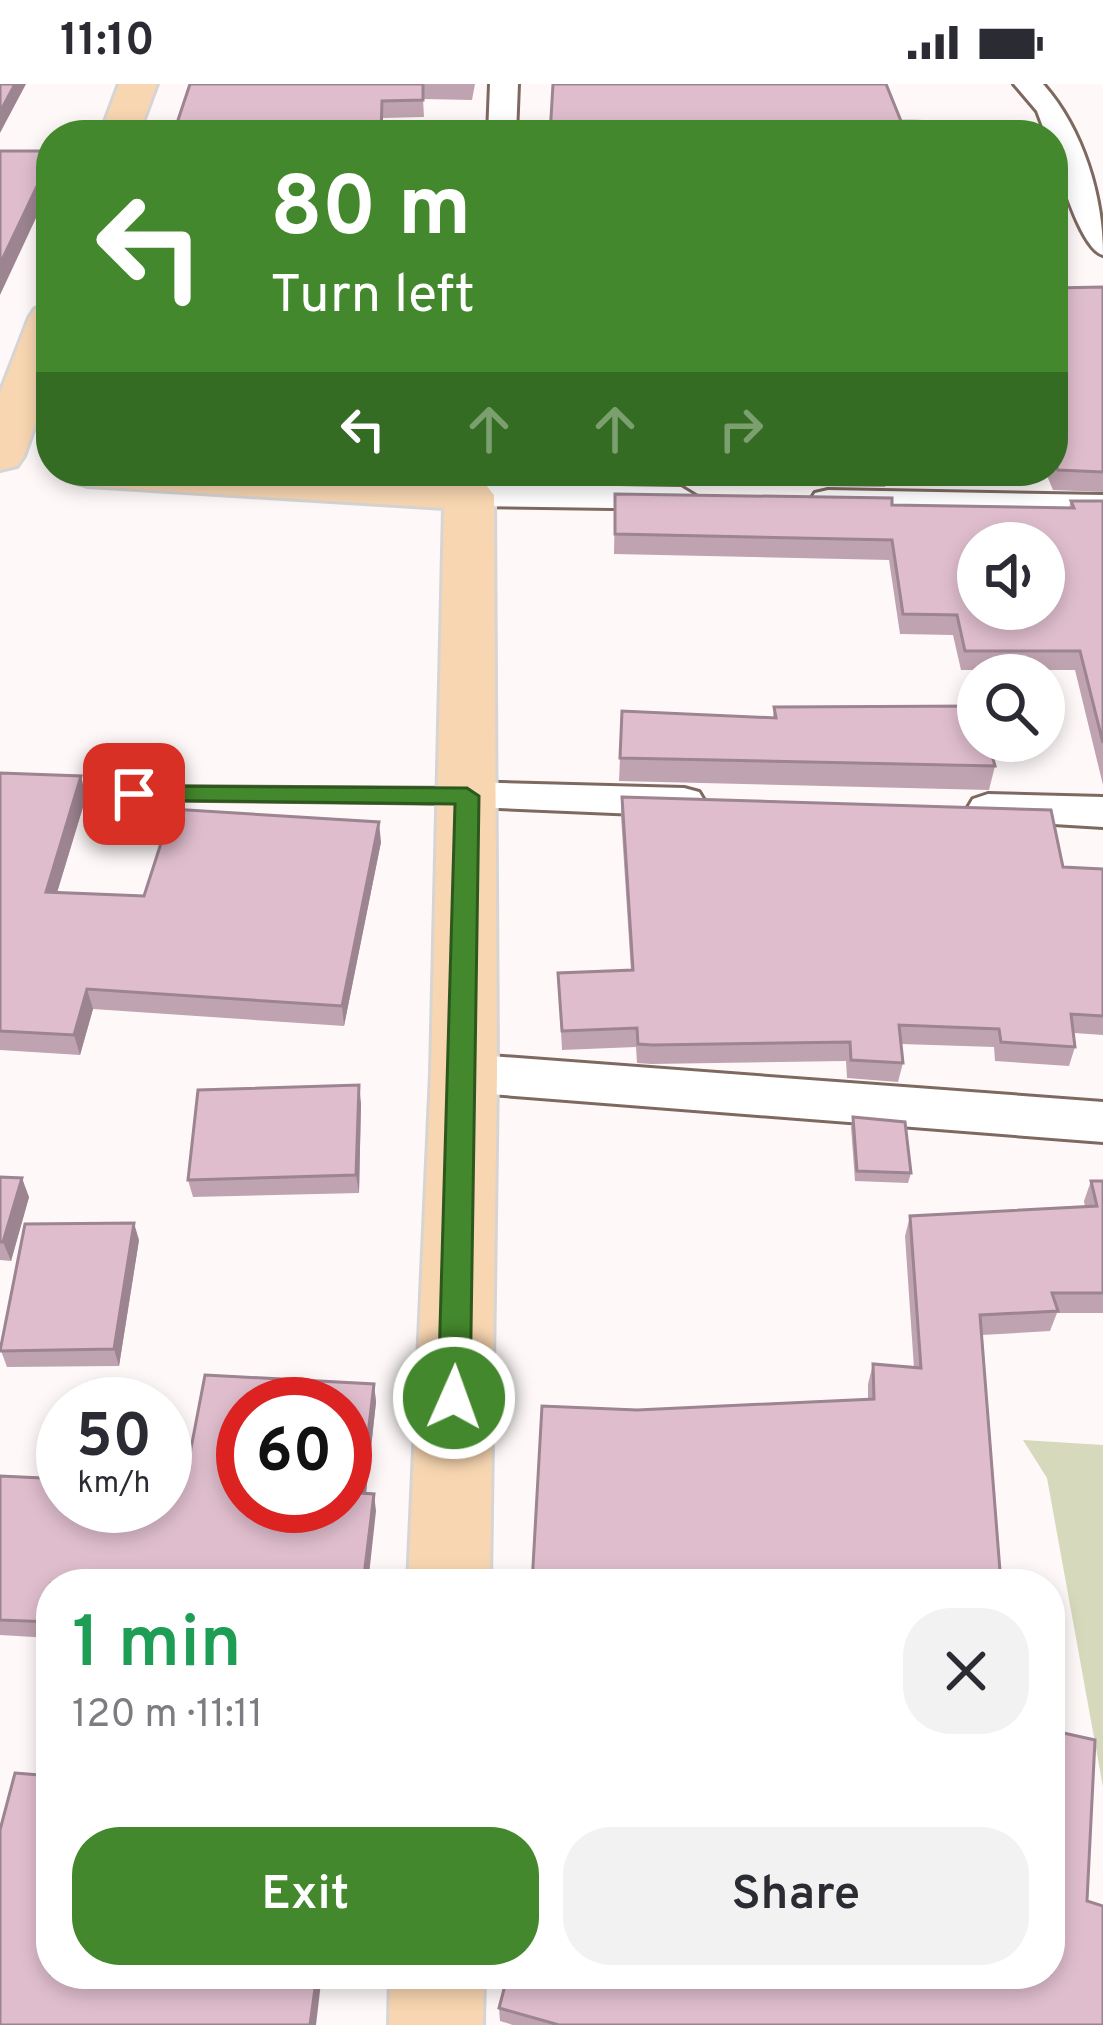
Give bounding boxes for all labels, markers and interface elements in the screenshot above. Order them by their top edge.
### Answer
text: 11:10 [60,14,155,71]
text: 80 m [270,159,471,265]
icon: left [72,168,228,324]
text: Turn left [270,263,475,332]
icon: left [330,396,396,462]
icon: ahead [456,396,522,462]
icon: ahead [582,396,648,462]
icon: right [708,396,774,462]
map controls [957,522,1065,762]
button: sound [957,522,1065,630]
button: search [957,654,1065,762]
pin [83,743,185,845]
icon: arrive [101,761,167,827]
position arrow [391,1335,517,1461]
speed limit sign: 60 [216,1377,372,1533]
text: 50 [76,1402,152,1478]
text: km/h [78,1466,150,1503]
text: 1 min [72,1601,242,1693]
button: close [903,1608,1029,1734]
text: 120 m · 11:11 [72,1692,263,1741]
button: Exit [72,1827,539,1965]
button: Share [563,1827,1029,1965]

